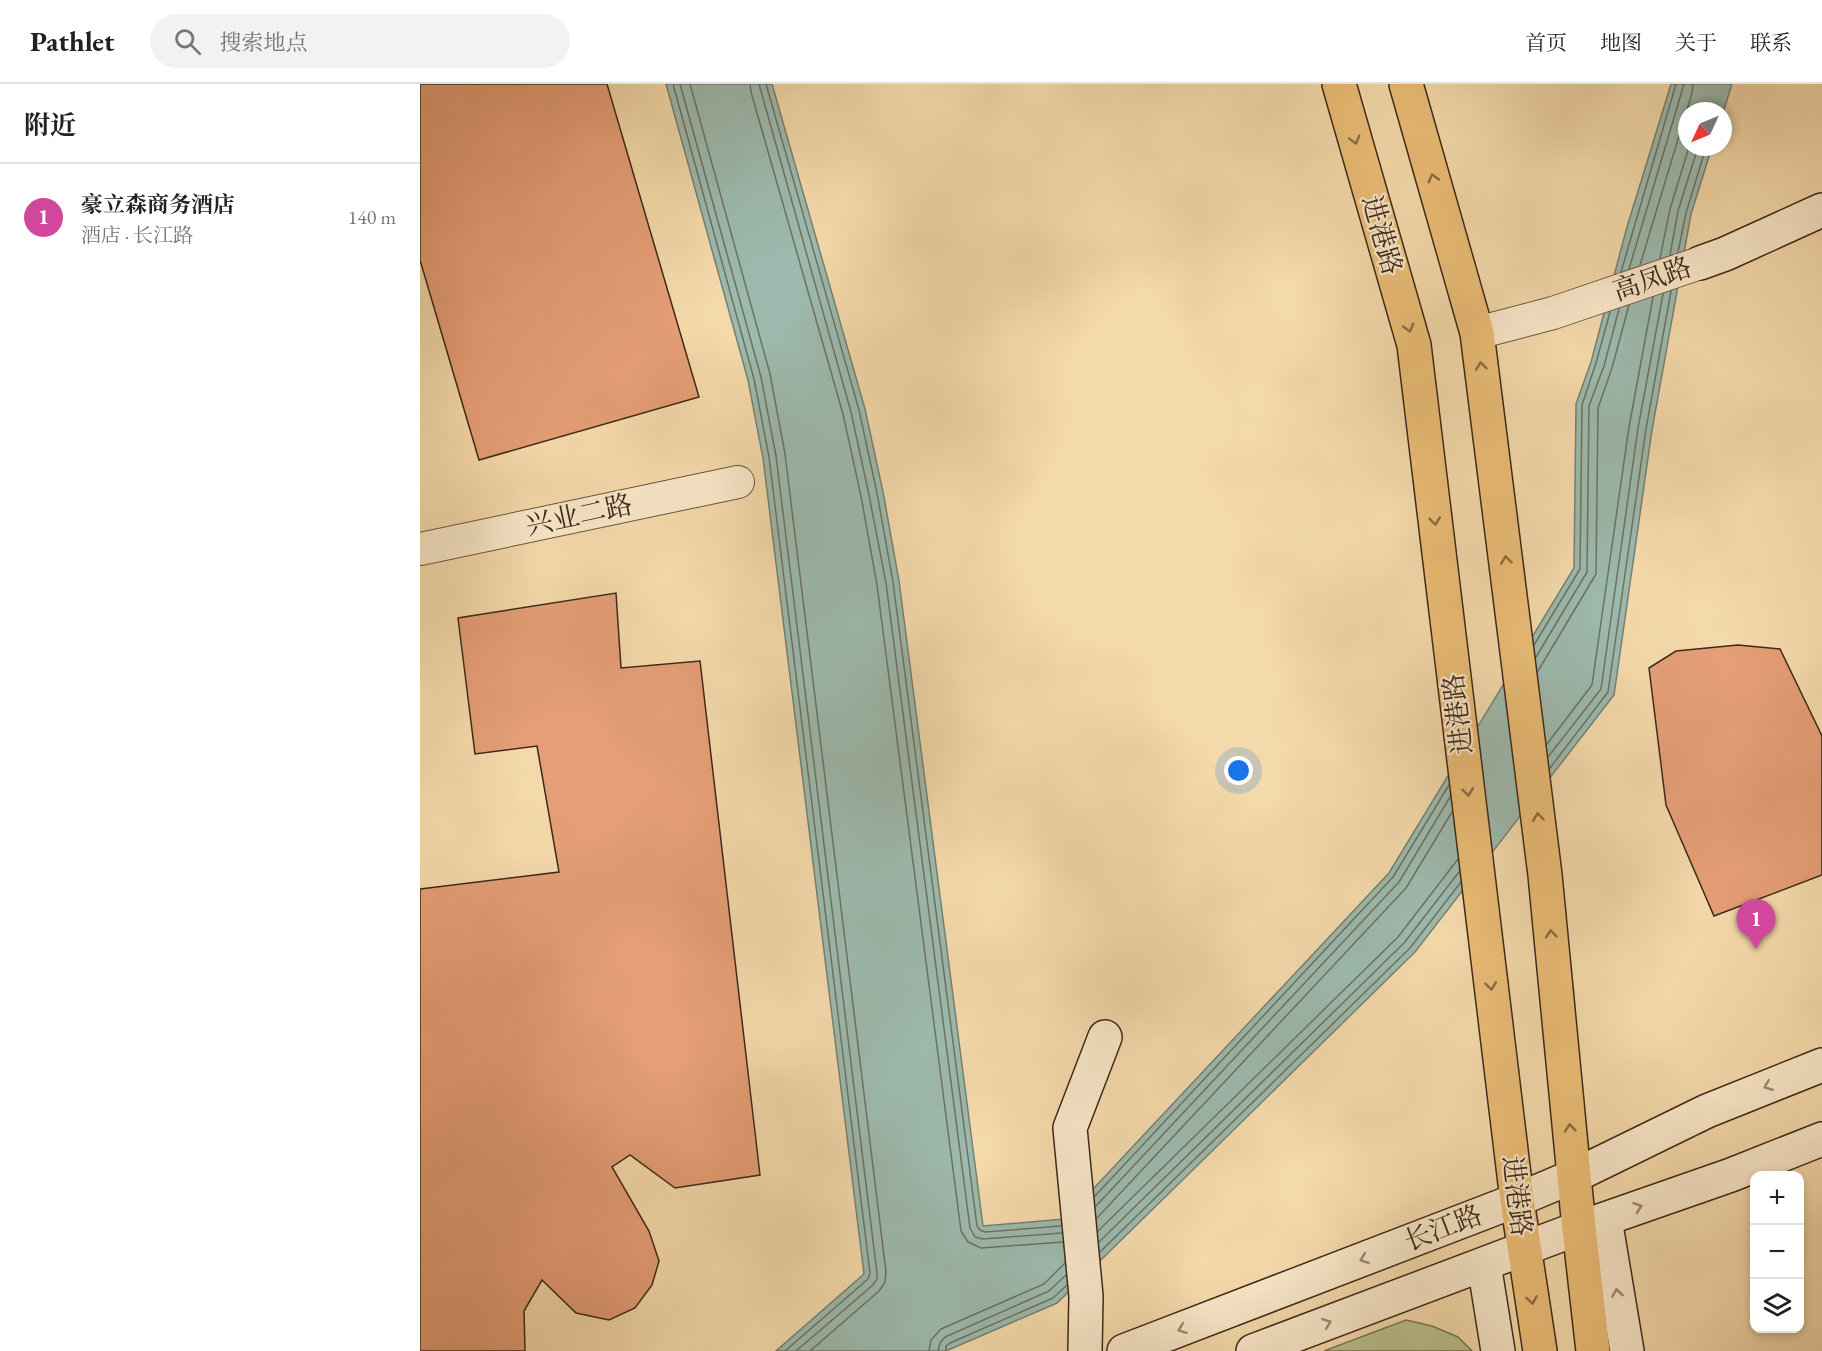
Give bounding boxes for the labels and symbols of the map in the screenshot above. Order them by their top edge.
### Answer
north arrow [1678,102,1732,156]
one-way arrow [1348,134,1360,145]
one-way arrow [1428,173,1440,184]
street label: 进港路 [1354,191,1410,279]
street label: 高凤路 [1608,249,1696,308]
one-way arrow [1402,322,1414,333]
one-way arrow [1476,362,1488,371]
street label: 兴业二路 [522,486,635,543]
one-way arrow [1428,516,1441,525]
one-way arrow [1500,555,1512,564]
street label: 进港路 [1435,672,1480,756]
your location [1224,756,1253,785]
one-way arrow [1461,788,1474,797]
one-way arrow [1532,813,1545,822]
pin: 1 [1736,900,1776,949]
one-way arrow [1545,929,1558,938]
one-way arrow [1485,981,1497,990]
one-way arrow [1763,1079,1773,1092]
one-way arrow [1564,1123,1577,1133]
street label: 进港路 [1495,1154,1540,1238]
street label: 长江路 [1399,1197,1487,1258]
one-way arrow [1632,1202,1643,1215]
one-way arrow [1359,1251,1370,1264]
one-way arrow [1612,1289,1624,1298]
one-way arrow [1525,1295,1538,1305]
one-way arrow [1322,1318,1332,1331]
one-way arrow [1178,1321,1188,1334]

